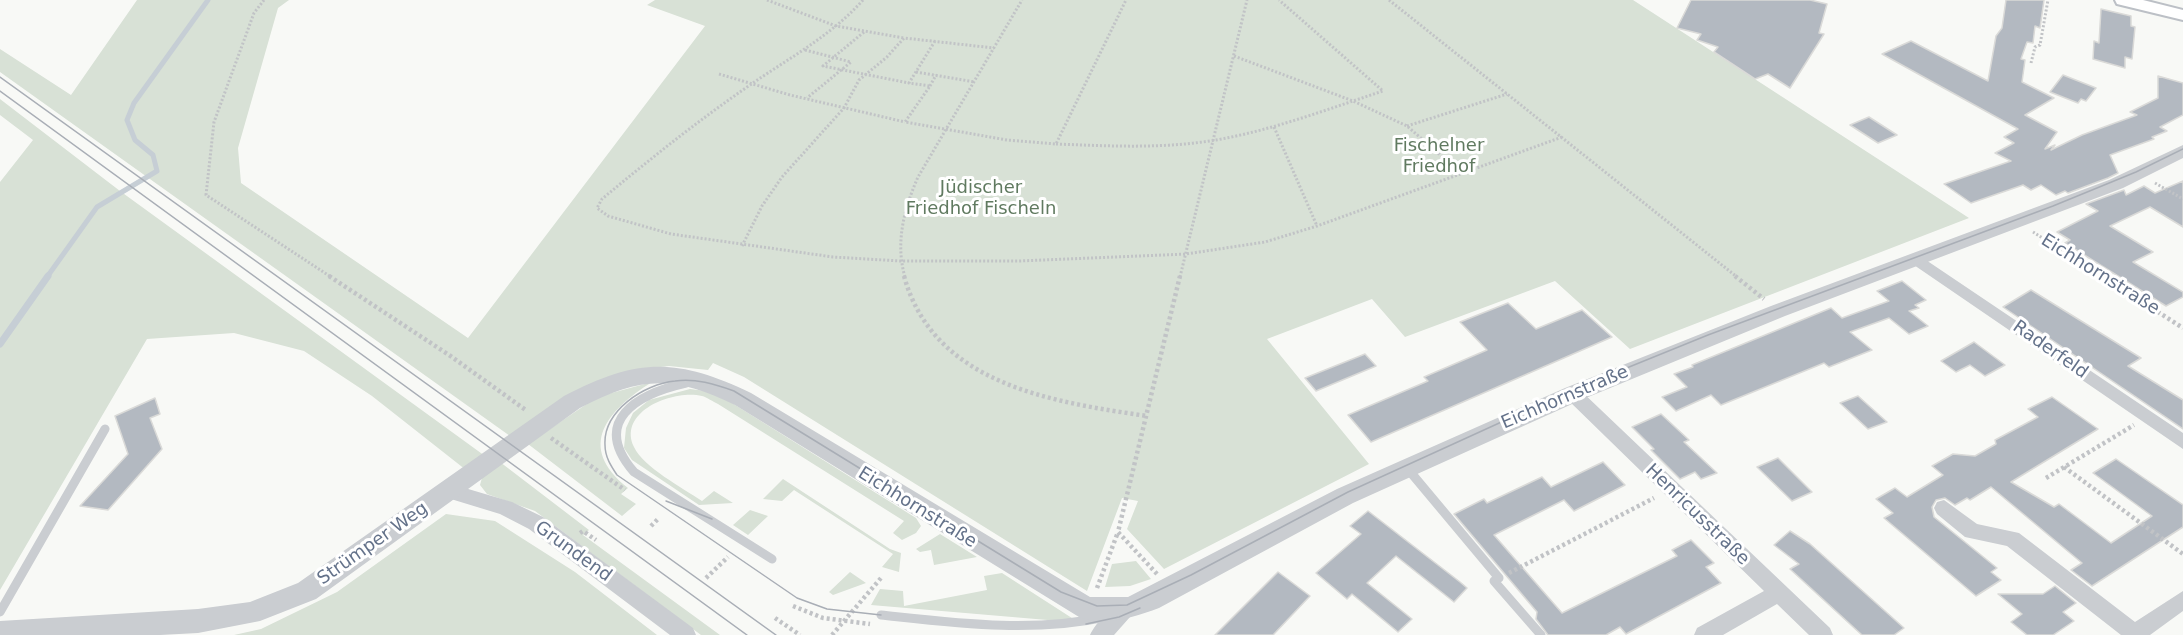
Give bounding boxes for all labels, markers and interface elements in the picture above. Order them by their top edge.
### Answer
park label: Fischelner Friedhof [1394,135,1484,178]
park label: Jüdischer Friedhof Fischeln [906,177,1056,219]
street label: Eichhornstraße [2037,230,2163,320]
street label: Raderfeld [2008,316,2092,384]
street label: Eichhornstraße [1498,362,1632,434]
street label: Henricusstraße [1640,460,1754,570]
street label: Eichhornstraße [854,463,980,553]
street label: Strümper Weg [314,498,432,590]
street label: Grundend [530,517,616,587]

